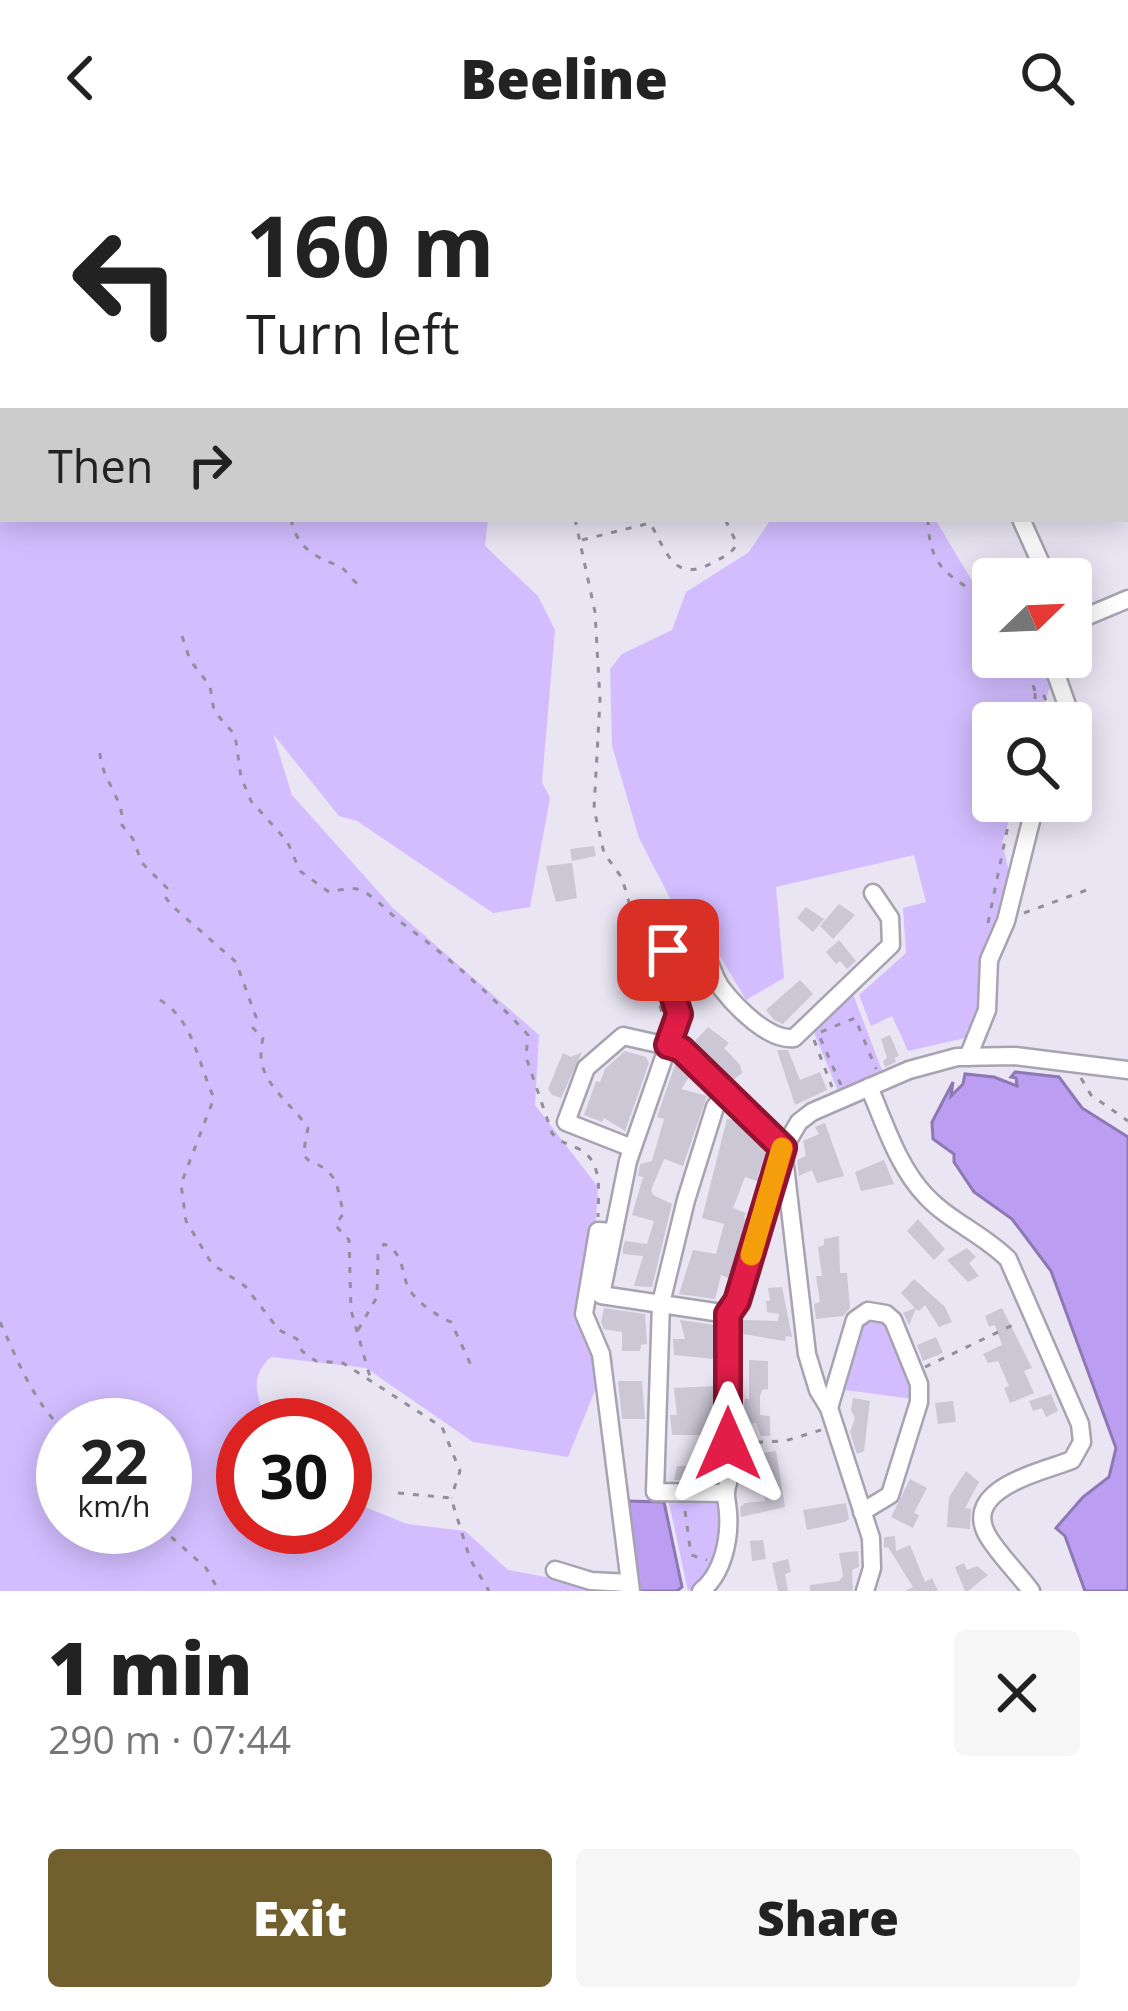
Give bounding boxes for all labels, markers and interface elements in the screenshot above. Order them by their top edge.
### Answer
text: Beeline [460,41,668,115]
icon: back [48,45,114,111]
icon: search [1014,45,1080,111]
text: 160 m [246,187,494,302]
icon: left [48,204,204,360]
text: Turn left [246,296,459,370]
icon: right [177,432,243,498]
text: Then [48,435,153,496]
north arrow [972,558,1092,678]
map controls [972,558,1092,822]
button: search [972,702,1092,822]
pin [617,899,719,1001]
icon: arrive [635,917,701,983]
position arrow [665,1381,791,1507]
speed limit sign: 30 [216,1398,372,1554]
text: 22 [80,1420,148,1502]
text: km/h [78,1485,150,1526]
text: 1 min [48,1618,253,1716]
button: close [954,1630,1080,1756]
text: 290 m · 07:44 [48,1712,291,1765]
button: Exit [48,1849,552,1987]
button: Share [576,1849,1080,1987]

